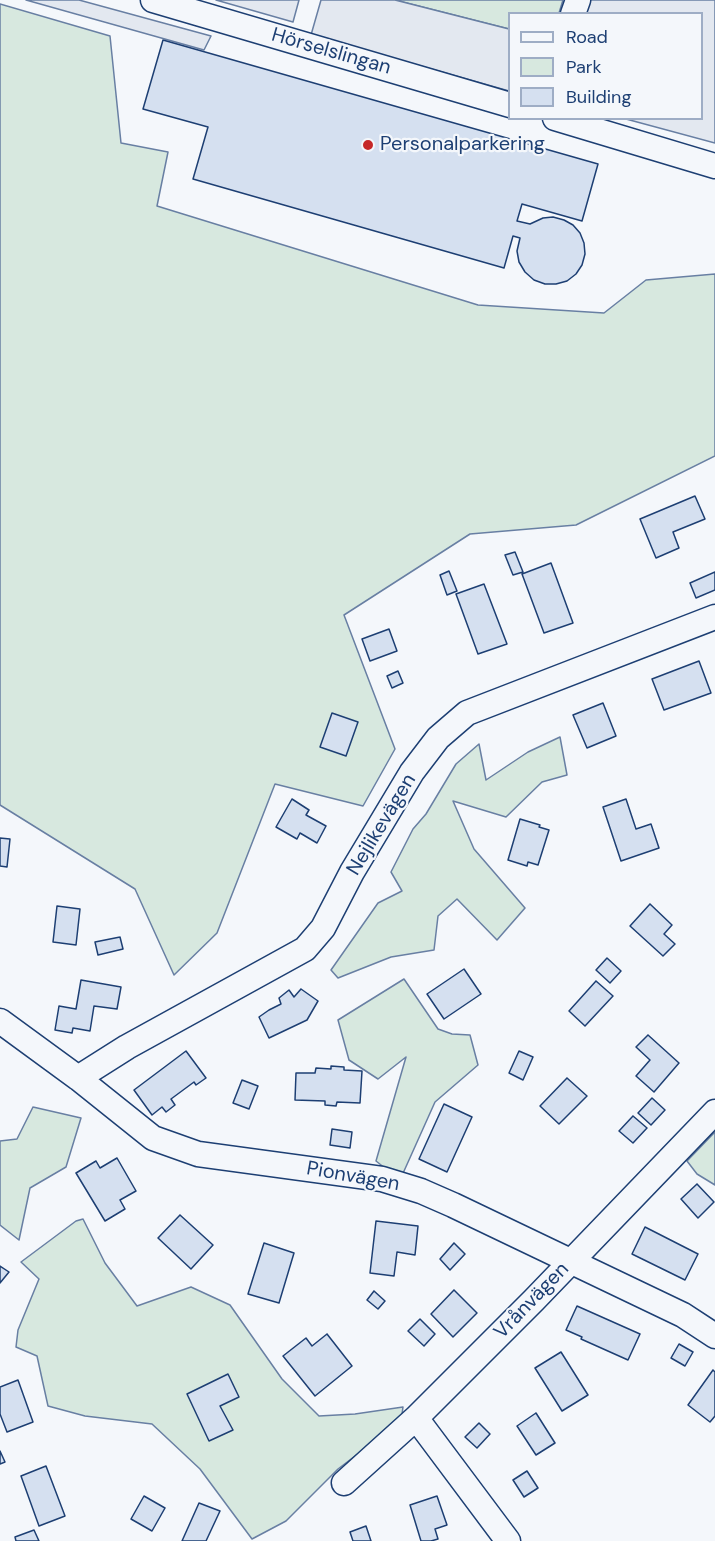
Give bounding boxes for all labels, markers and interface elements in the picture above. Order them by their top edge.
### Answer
legend [508,12,703,120]
street label: Hörselslingan [269,24,393,80]
text: Road [566,25,608,49]
text: Park [566,55,602,79]
text: Building [566,85,631,109]
place label: Personalparkering [380,133,545,157]
marker: Personalparkering [361,138,375,152]
street label: Nejlikevägen [342,770,422,880]
street label: Pionvägen [305,1157,401,1197]
street label: Vrånvägen [490,1258,574,1344]

